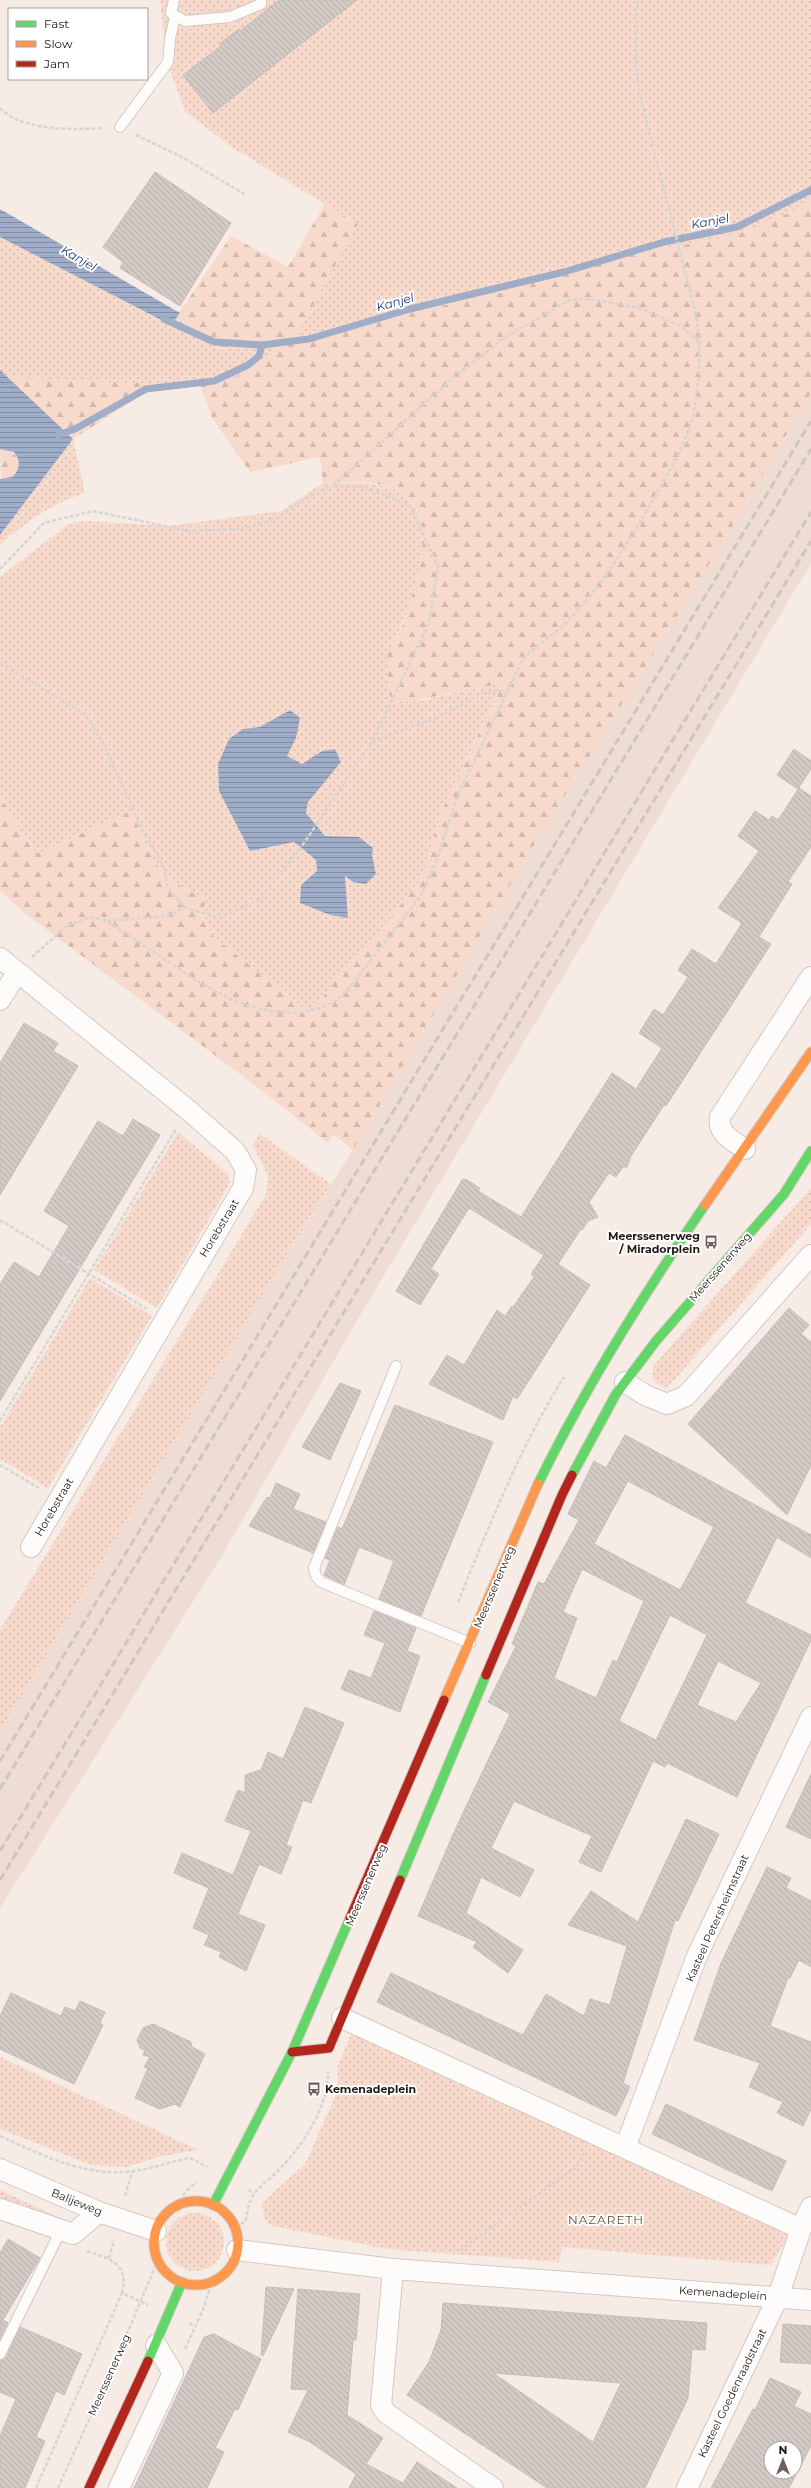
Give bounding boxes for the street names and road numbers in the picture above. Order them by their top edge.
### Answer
street label: Horebstraat [196,1196,242,1260]
street label: Meerssenerweg [686,1229,754,1305]
street label: Horebstraat [32,1475,77,1539]
street label: Meerssenerweg [470,1544,518,1630]
street label: Meerssenerweg [342,1842,390,1928]
street label: Kasteel Petersheimstraat [683,1852,752,1984]
street label: Balijeweg [49,2185,105,2219]
street label: Kemenadeplein [679,2283,767,2303]
street label: Kasteel Goedenraadstraat [695,2326,770,2460]
street label: Meerssenerweg [85,2332,133,2418]

